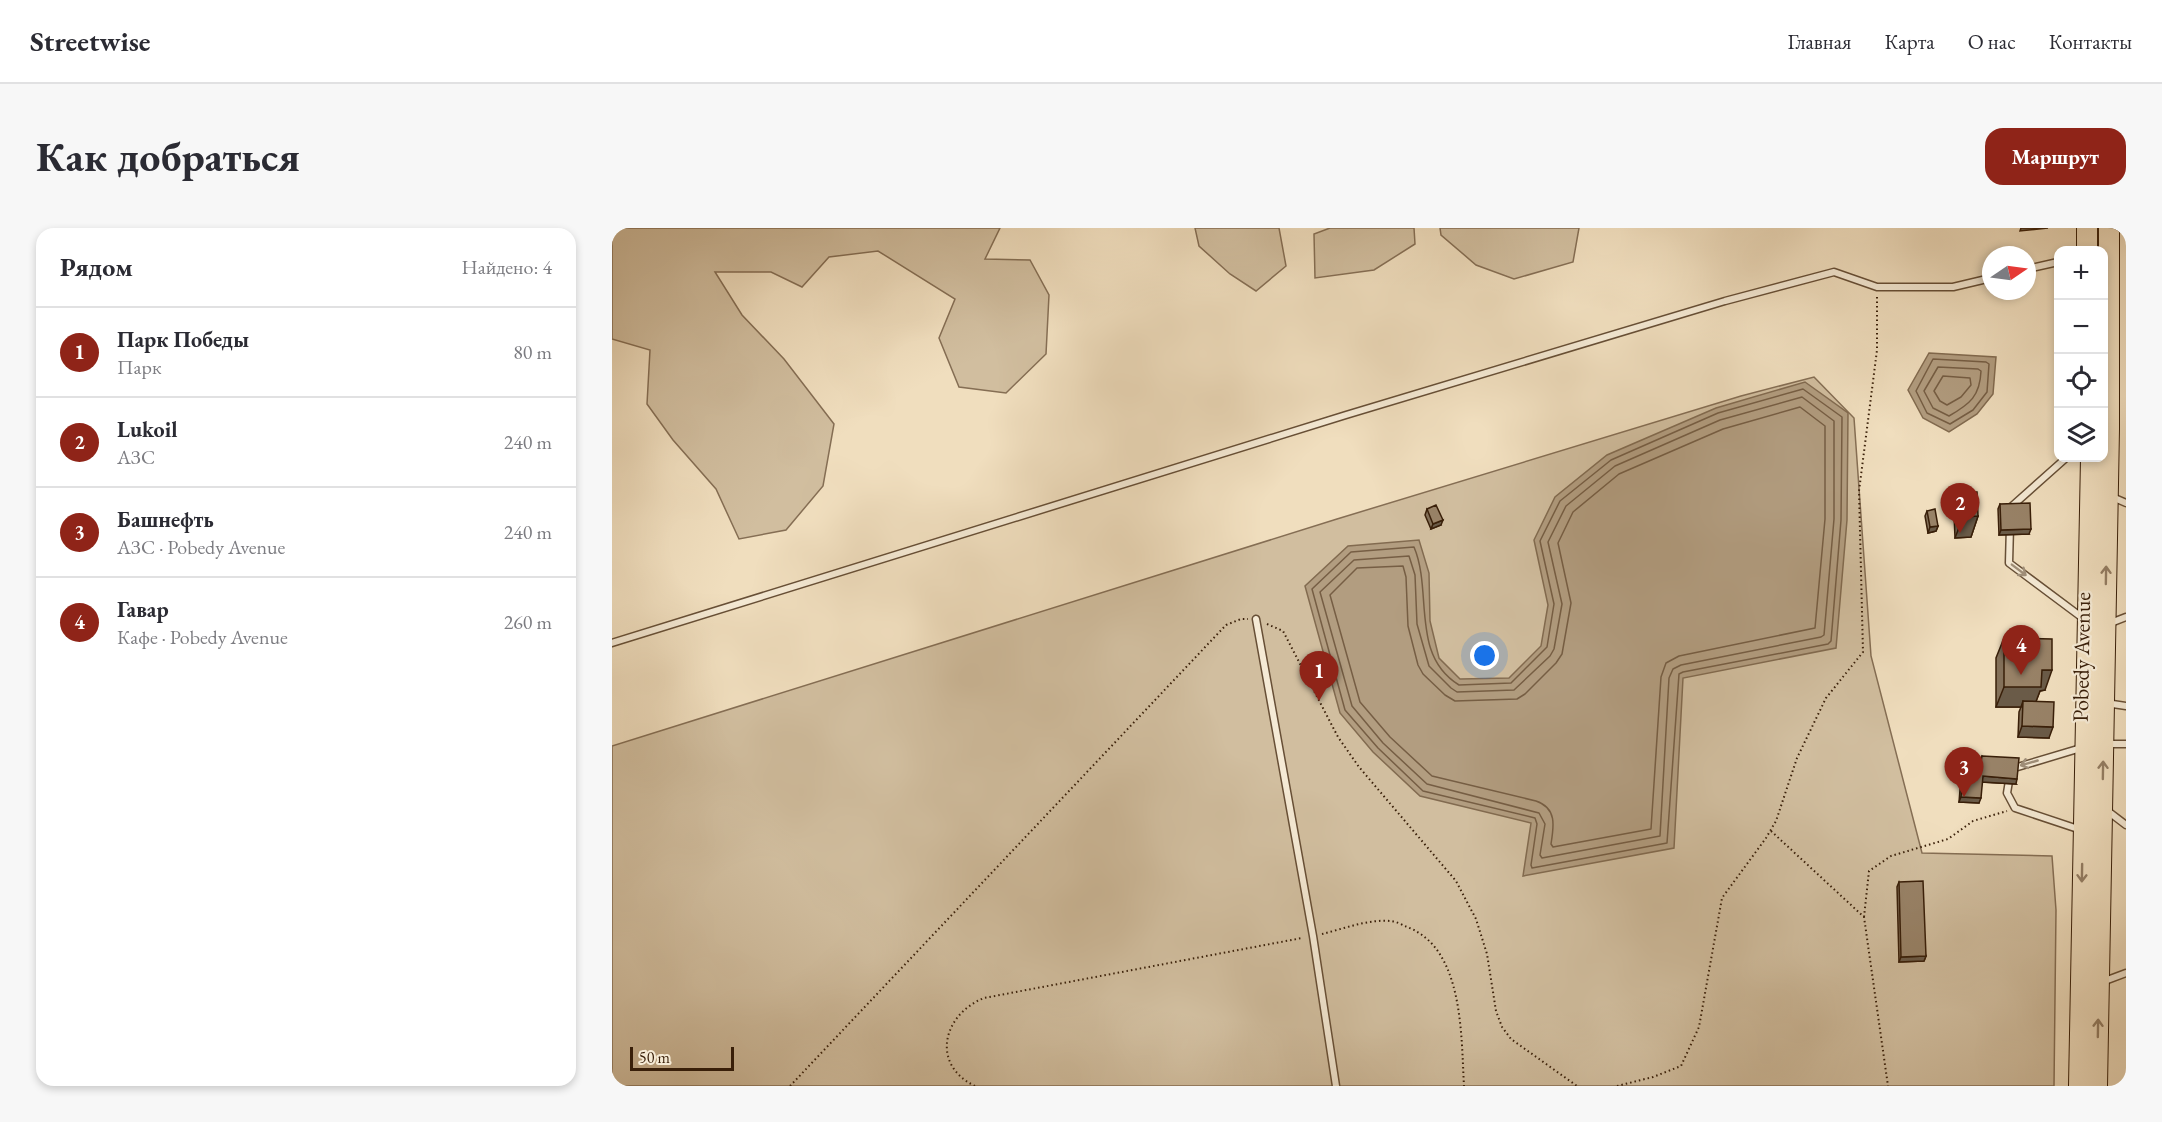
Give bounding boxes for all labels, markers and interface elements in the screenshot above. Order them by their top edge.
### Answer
text: Streetwise [30,23,150,59]
text: Главная [1787,28,1851,55]
text: Карта [1884,28,1935,55]
text: О нас [1968,28,2016,55]
text: Контакты [2049,28,2132,55]
button: Маршрут [1985,128,2126,185]
text: Как добраться [36,129,300,184]
north arrow [1982,246,2036,300]
map controls [2054,246,2108,462]
button: + [2054,246,2108,300]
text: Рядом [60,250,133,284]
text: Найдено: 4 [461,254,552,280]
button: − [2054,300,2108,354]
text: Парк Победы [117,325,249,354]
text: 1 [74,339,85,365]
text: 80 m [513,339,552,365]
text: Парк [117,354,161,380]
button: locate [2054,354,2108,408]
button: layers [2054,408,2108,462]
text: Lukoil [117,415,177,444]
text: 2 [74,429,85,455]
text: 240 m [504,429,552,455]
text: АЗС [117,444,155,470]
pin: 2 [1940,484,1980,533]
text: Башнефть [117,505,214,534]
text: 3 [74,519,85,545]
text: 240 m [504,519,552,545]
text: АЗС · Pobedy Avenue [117,534,285,560]
one-way arrow [2010,564,2026,577]
one-way arrow [2100,565,2111,585]
street label: Pobedy Avenue [2066,591,2097,722]
text: Гавар [117,595,169,624]
text: 4 [74,609,85,635]
text: 260 m [504,609,552,635]
text: Кафе · Pobedy Avenue [117,624,288,650]
pin: 4 [2002,626,2040,675]
your location [1470,641,1499,670]
pin: 1 [1300,652,1338,701]
pin: 3 [1944,748,1984,797]
one-way arrow [2020,758,2039,769]
one-way arrow [2097,760,2109,780]
one-way arrow [2076,862,2087,882]
one-way arrow [2092,1018,2104,1038]
scale bar [630,1044,734,1072]
text: 50 m [639,1047,670,1068]

